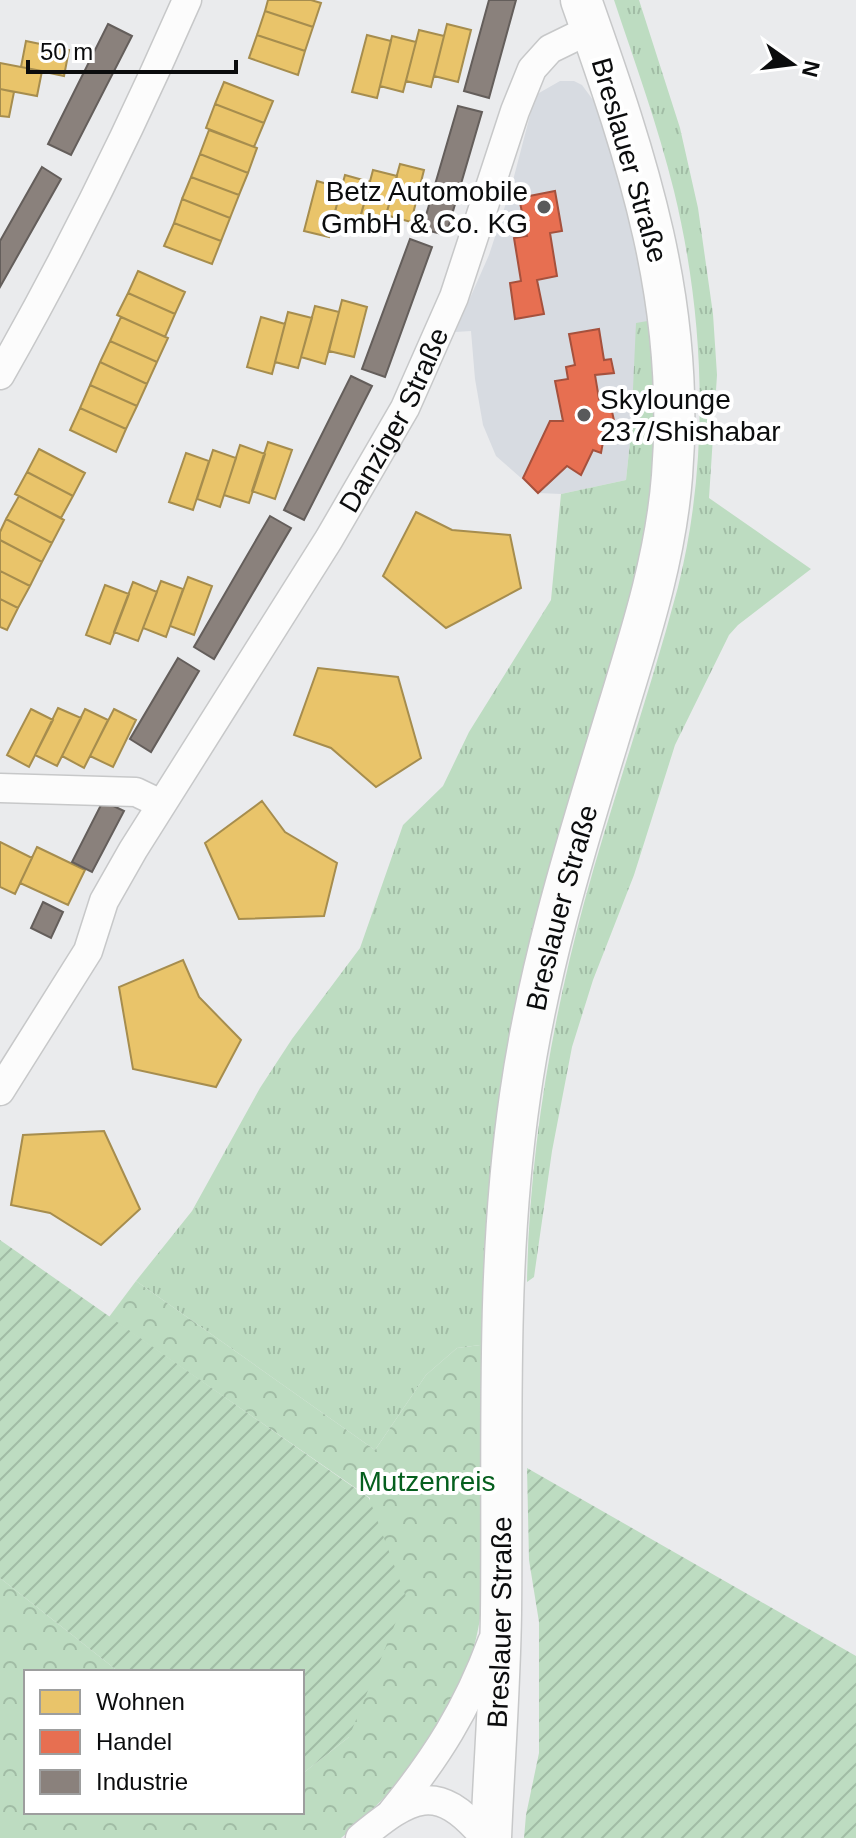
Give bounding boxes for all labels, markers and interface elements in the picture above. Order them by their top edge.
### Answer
scale bar [28,24,236,74]
north arrow [752,24,832,104]
text: 50 m [40,38,93,65]
street label: Breslauer Straße [585,54,674,266]
text: N [797,58,825,79]
place label: Betz Automobile GmbH & Co. KG [321,176,528,239]
marker: Betz Automobile GmbH & Co. KG [535,198,553,216]
street label: Danziger Straße [333,323,455,518]
place label: Skylounge 237/Shishabar [600,384,781,447]
marker: Skylounge 237/Shishabar [575,406,593,424]
street label: Breslauer Straße [520,801,604,1014]
park label: Mutzenreis [359,1466,495,1497]
street label: Breslauer Straße [482,1516,517,1729]
legend [24,1670,304,1814]
text: Wohnen [96,1688,185,1715]
text: Handel [96,1728,172,1755]
text: Industrie [96,1768,188,1795]

